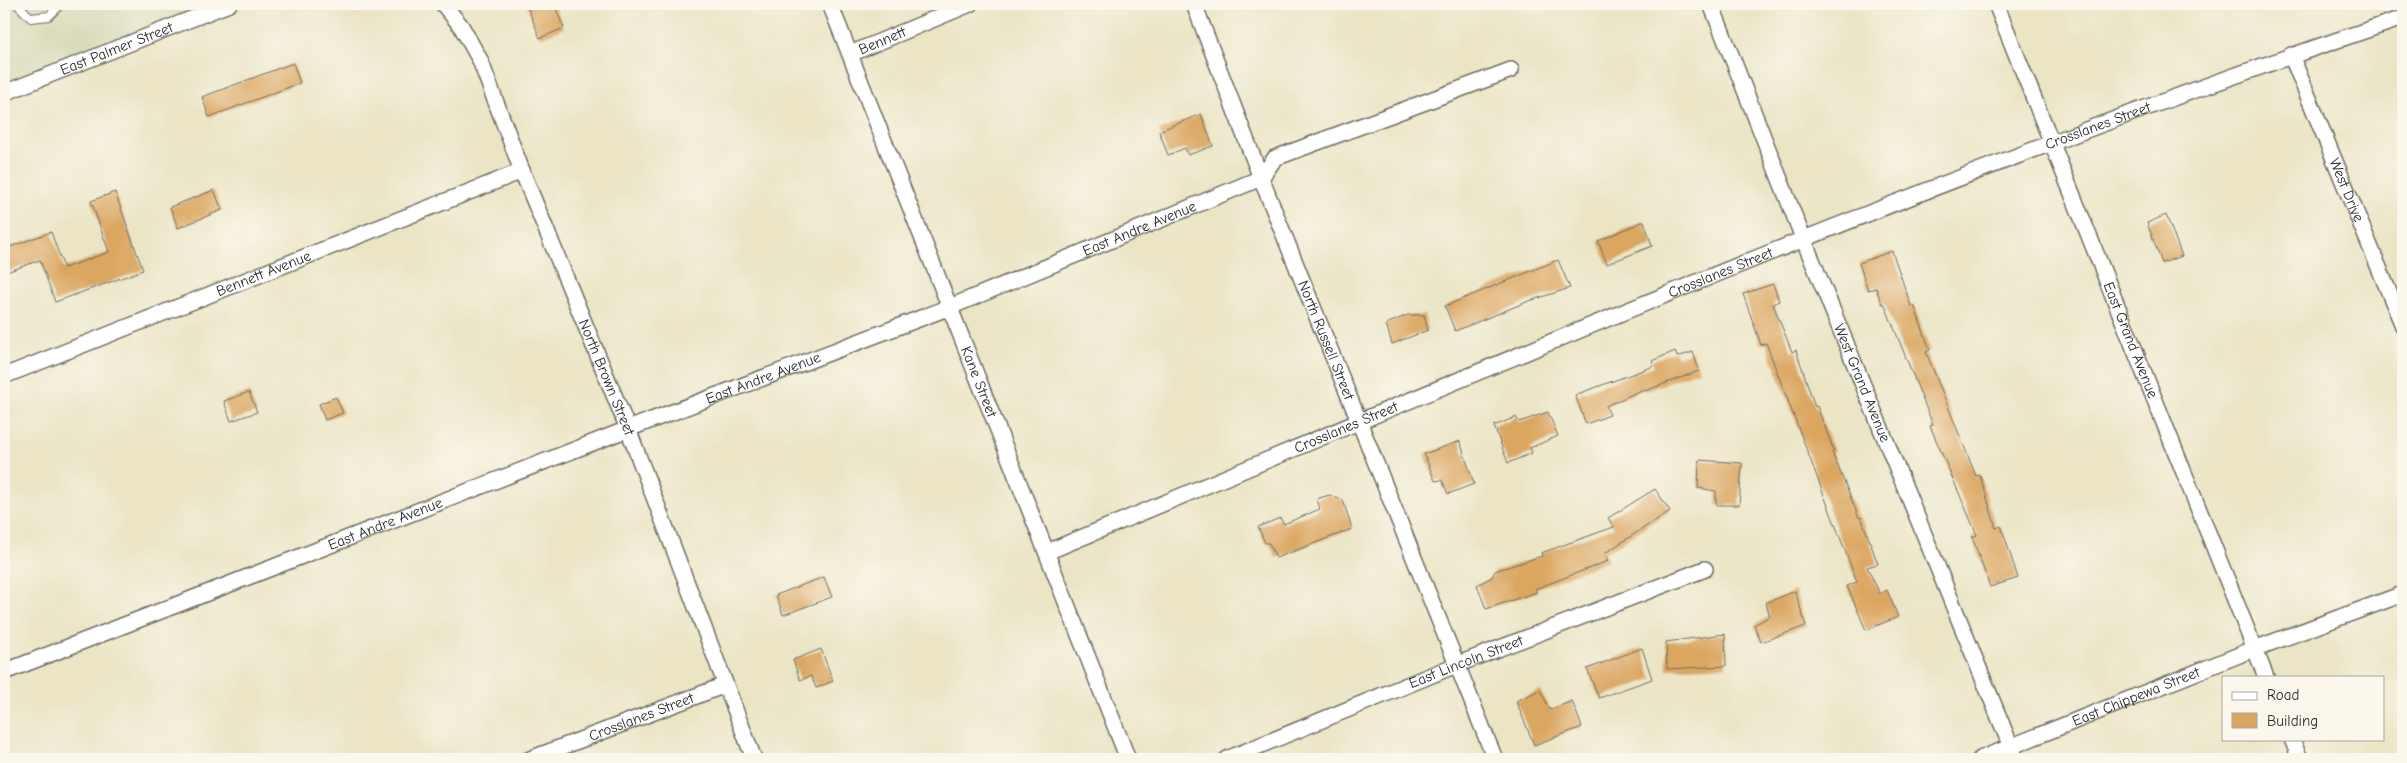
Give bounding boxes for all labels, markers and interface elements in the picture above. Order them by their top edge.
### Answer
street label: East Palmer Street [58,18,176,79]
street label: Bennett [856,22,909,58]
street label: Crosslanes Street [2043,98,2154,153]
street label: West Drive [2326,155,2368,225]
street label: East Andre Avenue [1080,197,1199,260]
street label: Crosslanes Street [1666,243,1776,302]
street label: Bennett Avenue [214,246,314,300]
street label: North Russell Street [1294,278,1359,403]
street label: East Grand Avenue [2099,279,2162,401]
street label: North Brown Street [575,317,639,438]
street label: West Grand Avenue [1830,321,1895,445]
street label: Kane Street [957,344,1001,420]
street label: East Andre Avenue [703,348,823,408]
street label: Crosslanes Street [1291,397,1401,457]
street label: East Andre Avenue [325,493,445,554]
street label: East Lincoln Street [1406,631,1526,692]
street label: East Chippewa Street [2070,663,2203,730]
legend [2222,676,2384,740]
text: Road [2267,686,2299,704]
street label: Crosslanes Street [586,688,697,745]
text: Building [2267,712,2318,730]

